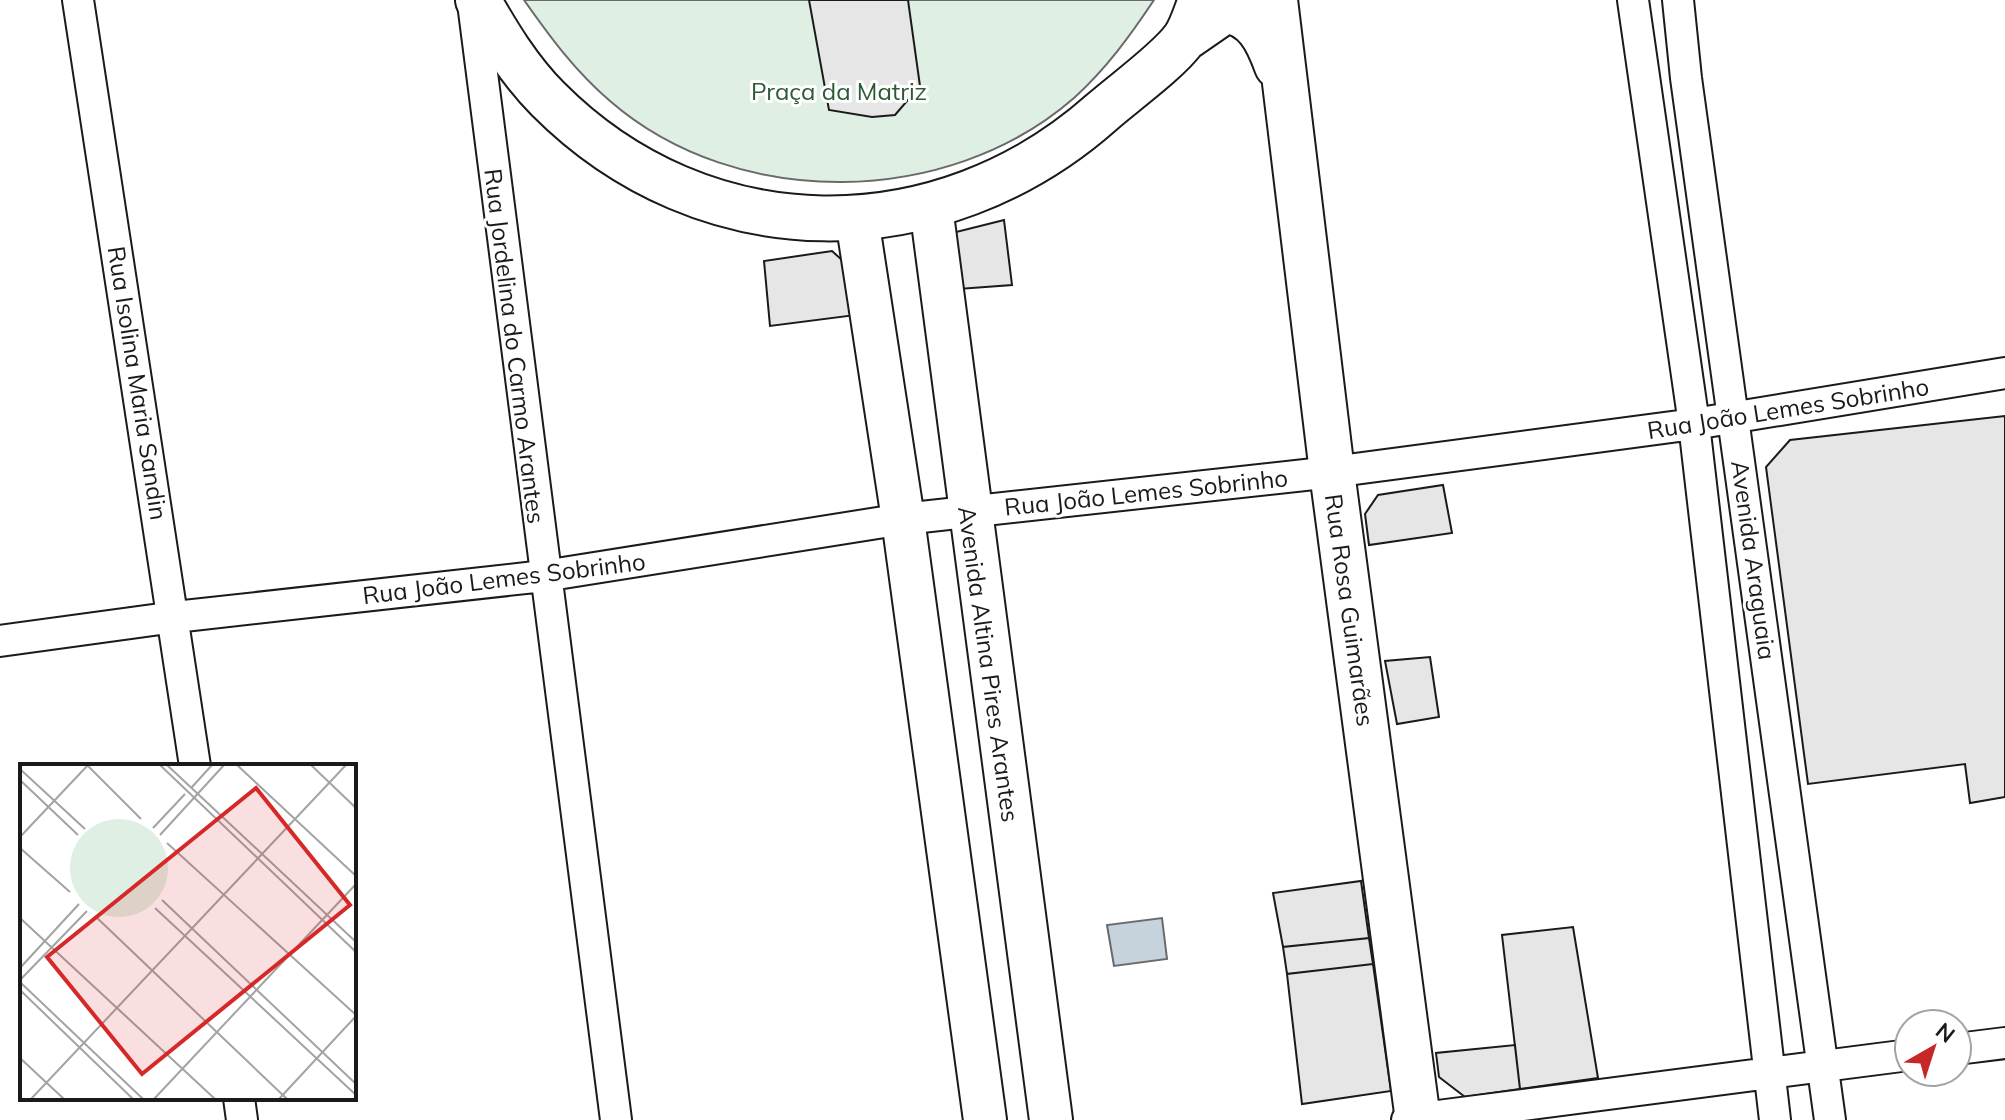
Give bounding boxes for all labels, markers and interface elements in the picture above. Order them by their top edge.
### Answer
park label: Praça da Matriz [751,76,927,106]
street label: Rua Jordelina do Carmo Arantes [478,167,552,525]
street label: Rua Isolina Maria Sandin [102,244,174,522]
street label: Rua João Lemes Sobrinho [1645,371,1931,445]
street label: Avenida Araguaia [1725,458,1783,662]
street label: Rua João Lemes Sobrinho [1003,462,1289,522]
street label: Rua Rosa Guimarães [1319,492,1381,728]
street label: Avenida Altina Pires Arantes [952,504,1026,824]
street label: Rua João Lemes Sobrinho [361,546,647,610]
inset map [20,764,356,1100]
north arrow [1893,1008,1973,1088]
text: N [1930,1016,1961,1049]

